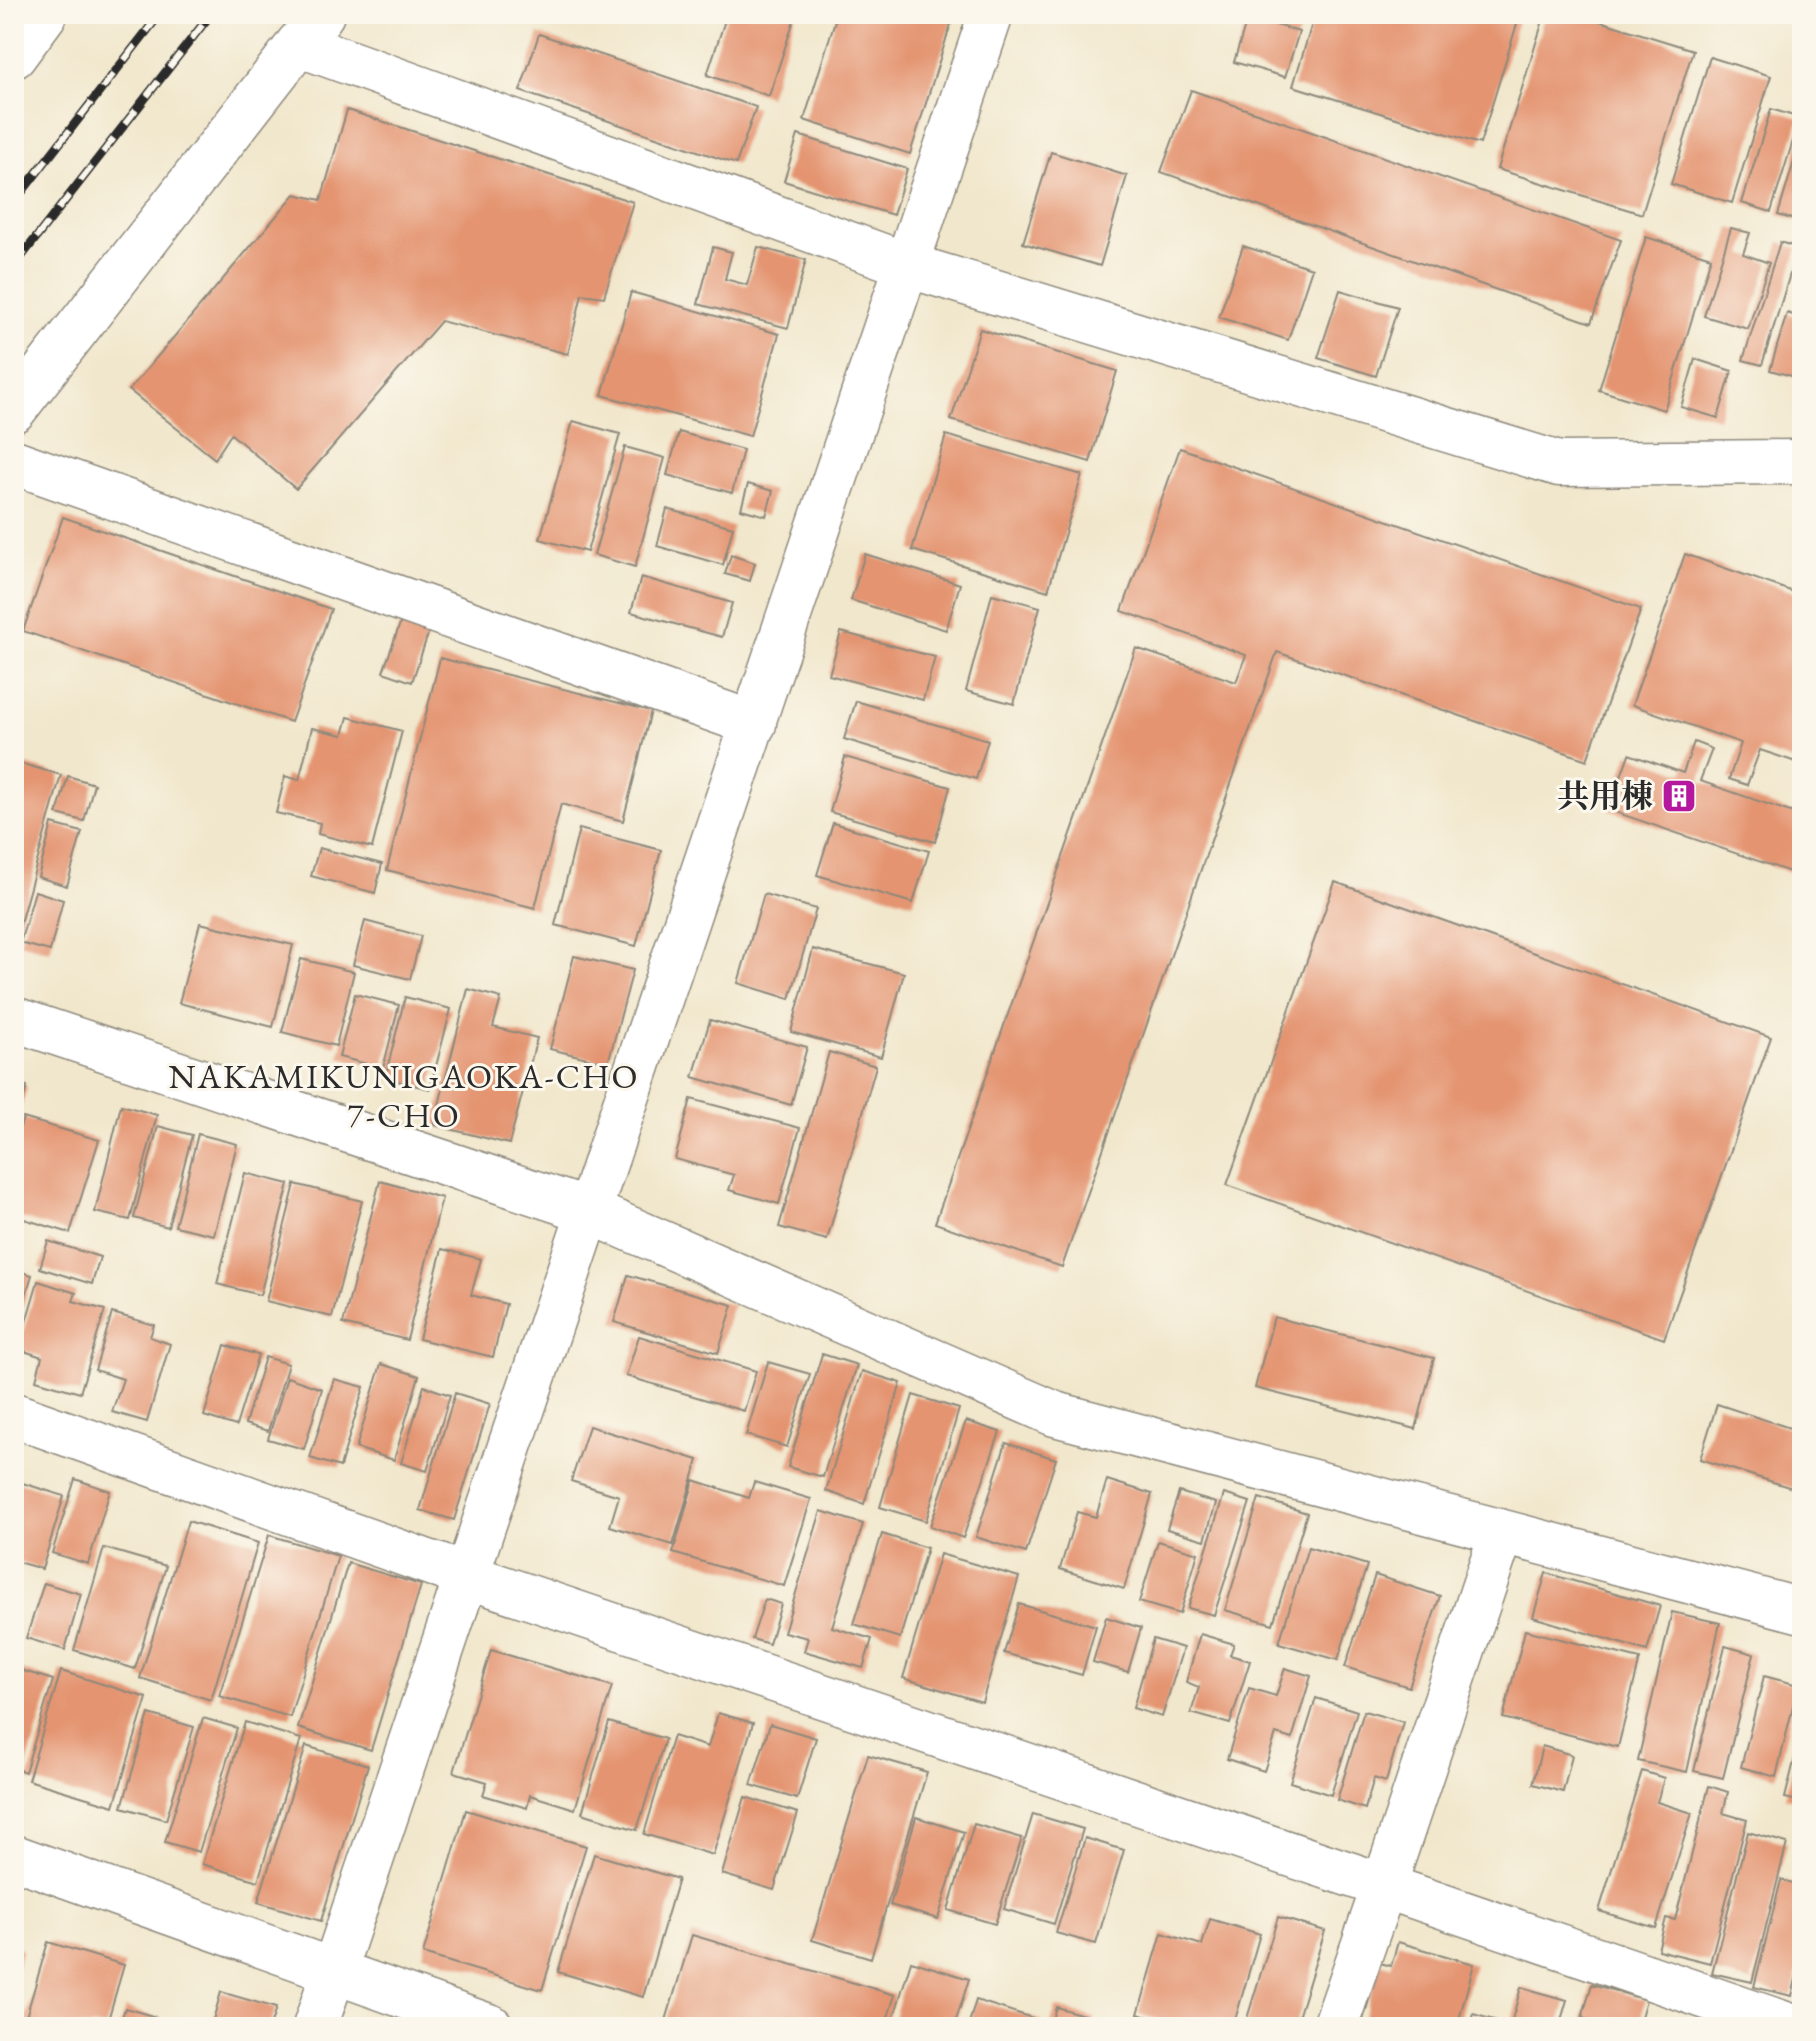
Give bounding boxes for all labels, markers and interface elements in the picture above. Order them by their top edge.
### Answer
place label: 共用棟 [1557,775,1653,817]
building icon: 共用棟 [1660,777,1698,815]
district label: NAKAMIKUNIGAOKA-CHO 7-CHO [169,1054,639,1137]

